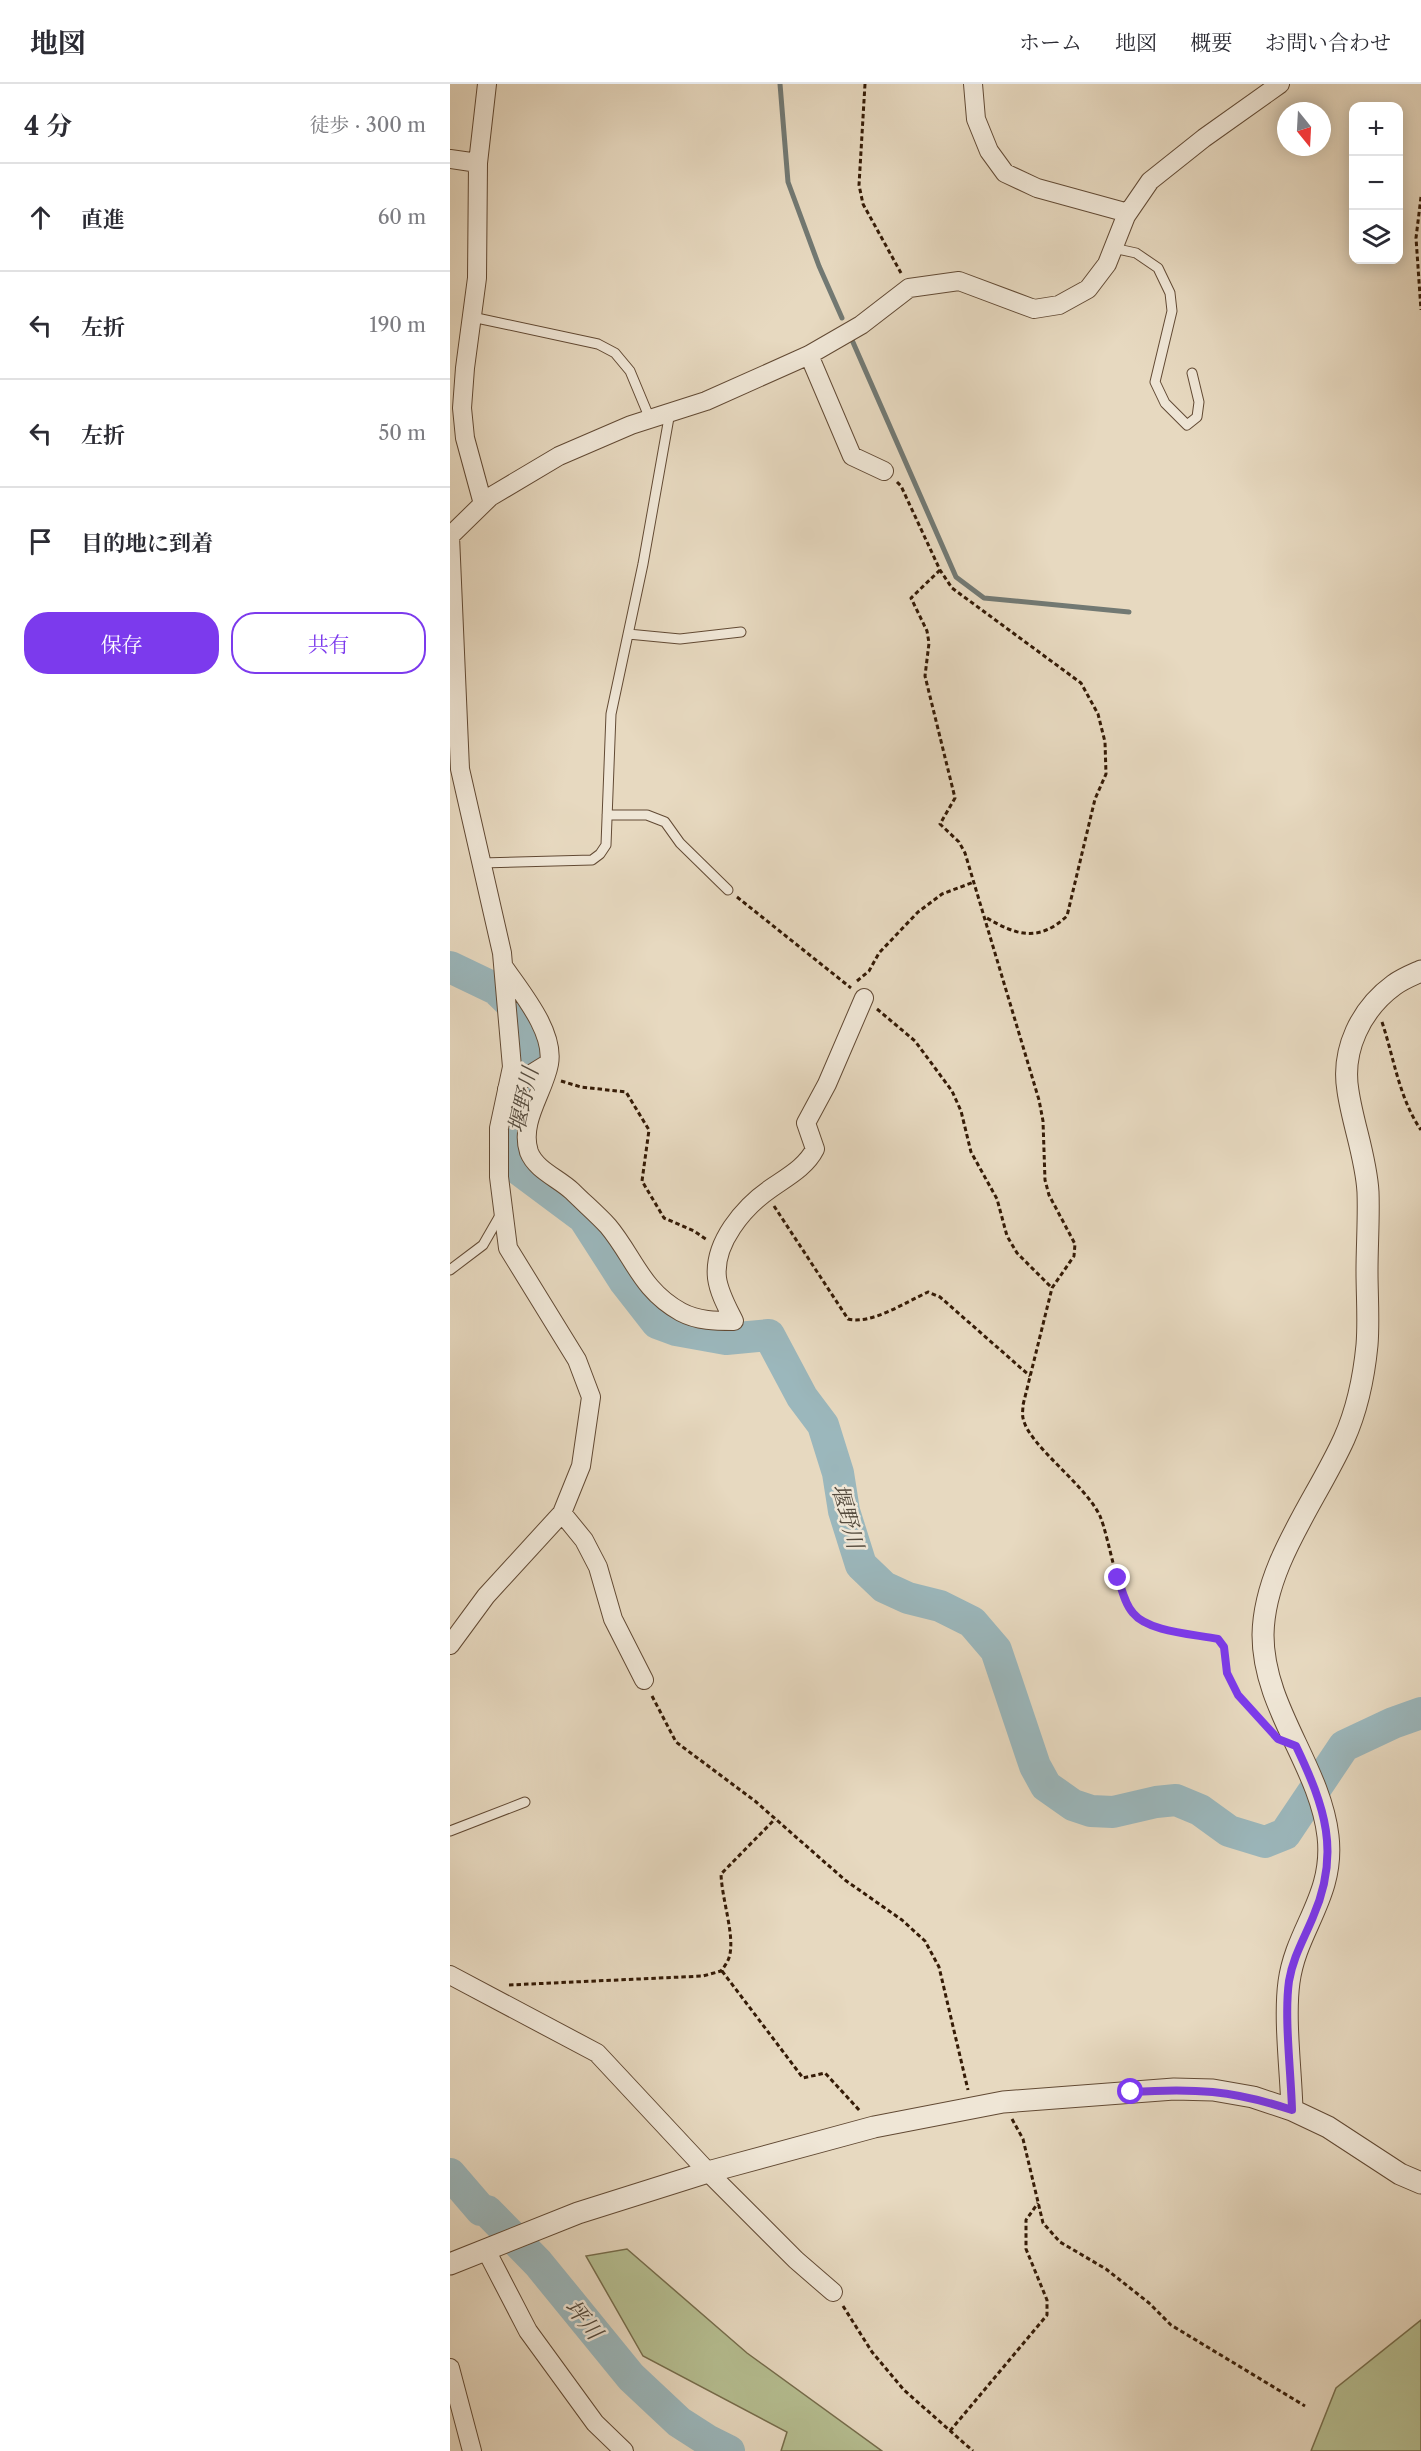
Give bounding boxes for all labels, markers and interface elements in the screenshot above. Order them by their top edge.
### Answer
text: 地図 [30,26,86,60]
text: ホーム [1019,30,1082,55]
text: 地図 [1115,30,1157,55]
text: 概要 [1190,30,1232,55]
text: お問い合わせ [1265,30,1391,55]
north arrow [1277,102,1331,156]
map controls [1349,102,1403,264]
button: + [1349,102,1403,156]
text: 4 分 [24,110,72,142]
text: 徒歩 · 300 m [309,113,426,137]
button: − [1349,156,1403,210]
icon: ahead [24,201,57,234]
text: 60 m [378,205,426,229]
text: 直進 [81,206,125,233]
button: layers [1349,210,1403,264]
icon: left [24,309,57,342]
text: 190 m [369,313,426,337]
text: 左折 [81,314,125,341]
icon: left [24,417,57,450]
text: 50 m [379,421,426,445]
text: 左折 [81,422,125,449]
icon: arrive [24,525,57,558]
text: 目的地に到着 [81,530,213,557]
button: 保存 [24,612,219,674]
button: 共有 [231,612,426,674]
water label: 堰野川 [503,1063,545,1135]
water label: 堰野川 [826,1481,870,1553]
route end [1104,1564,1130,1590]
route start [1117,2078,1143,2104]
water label: 坪川 [559,2294,609,2346]

